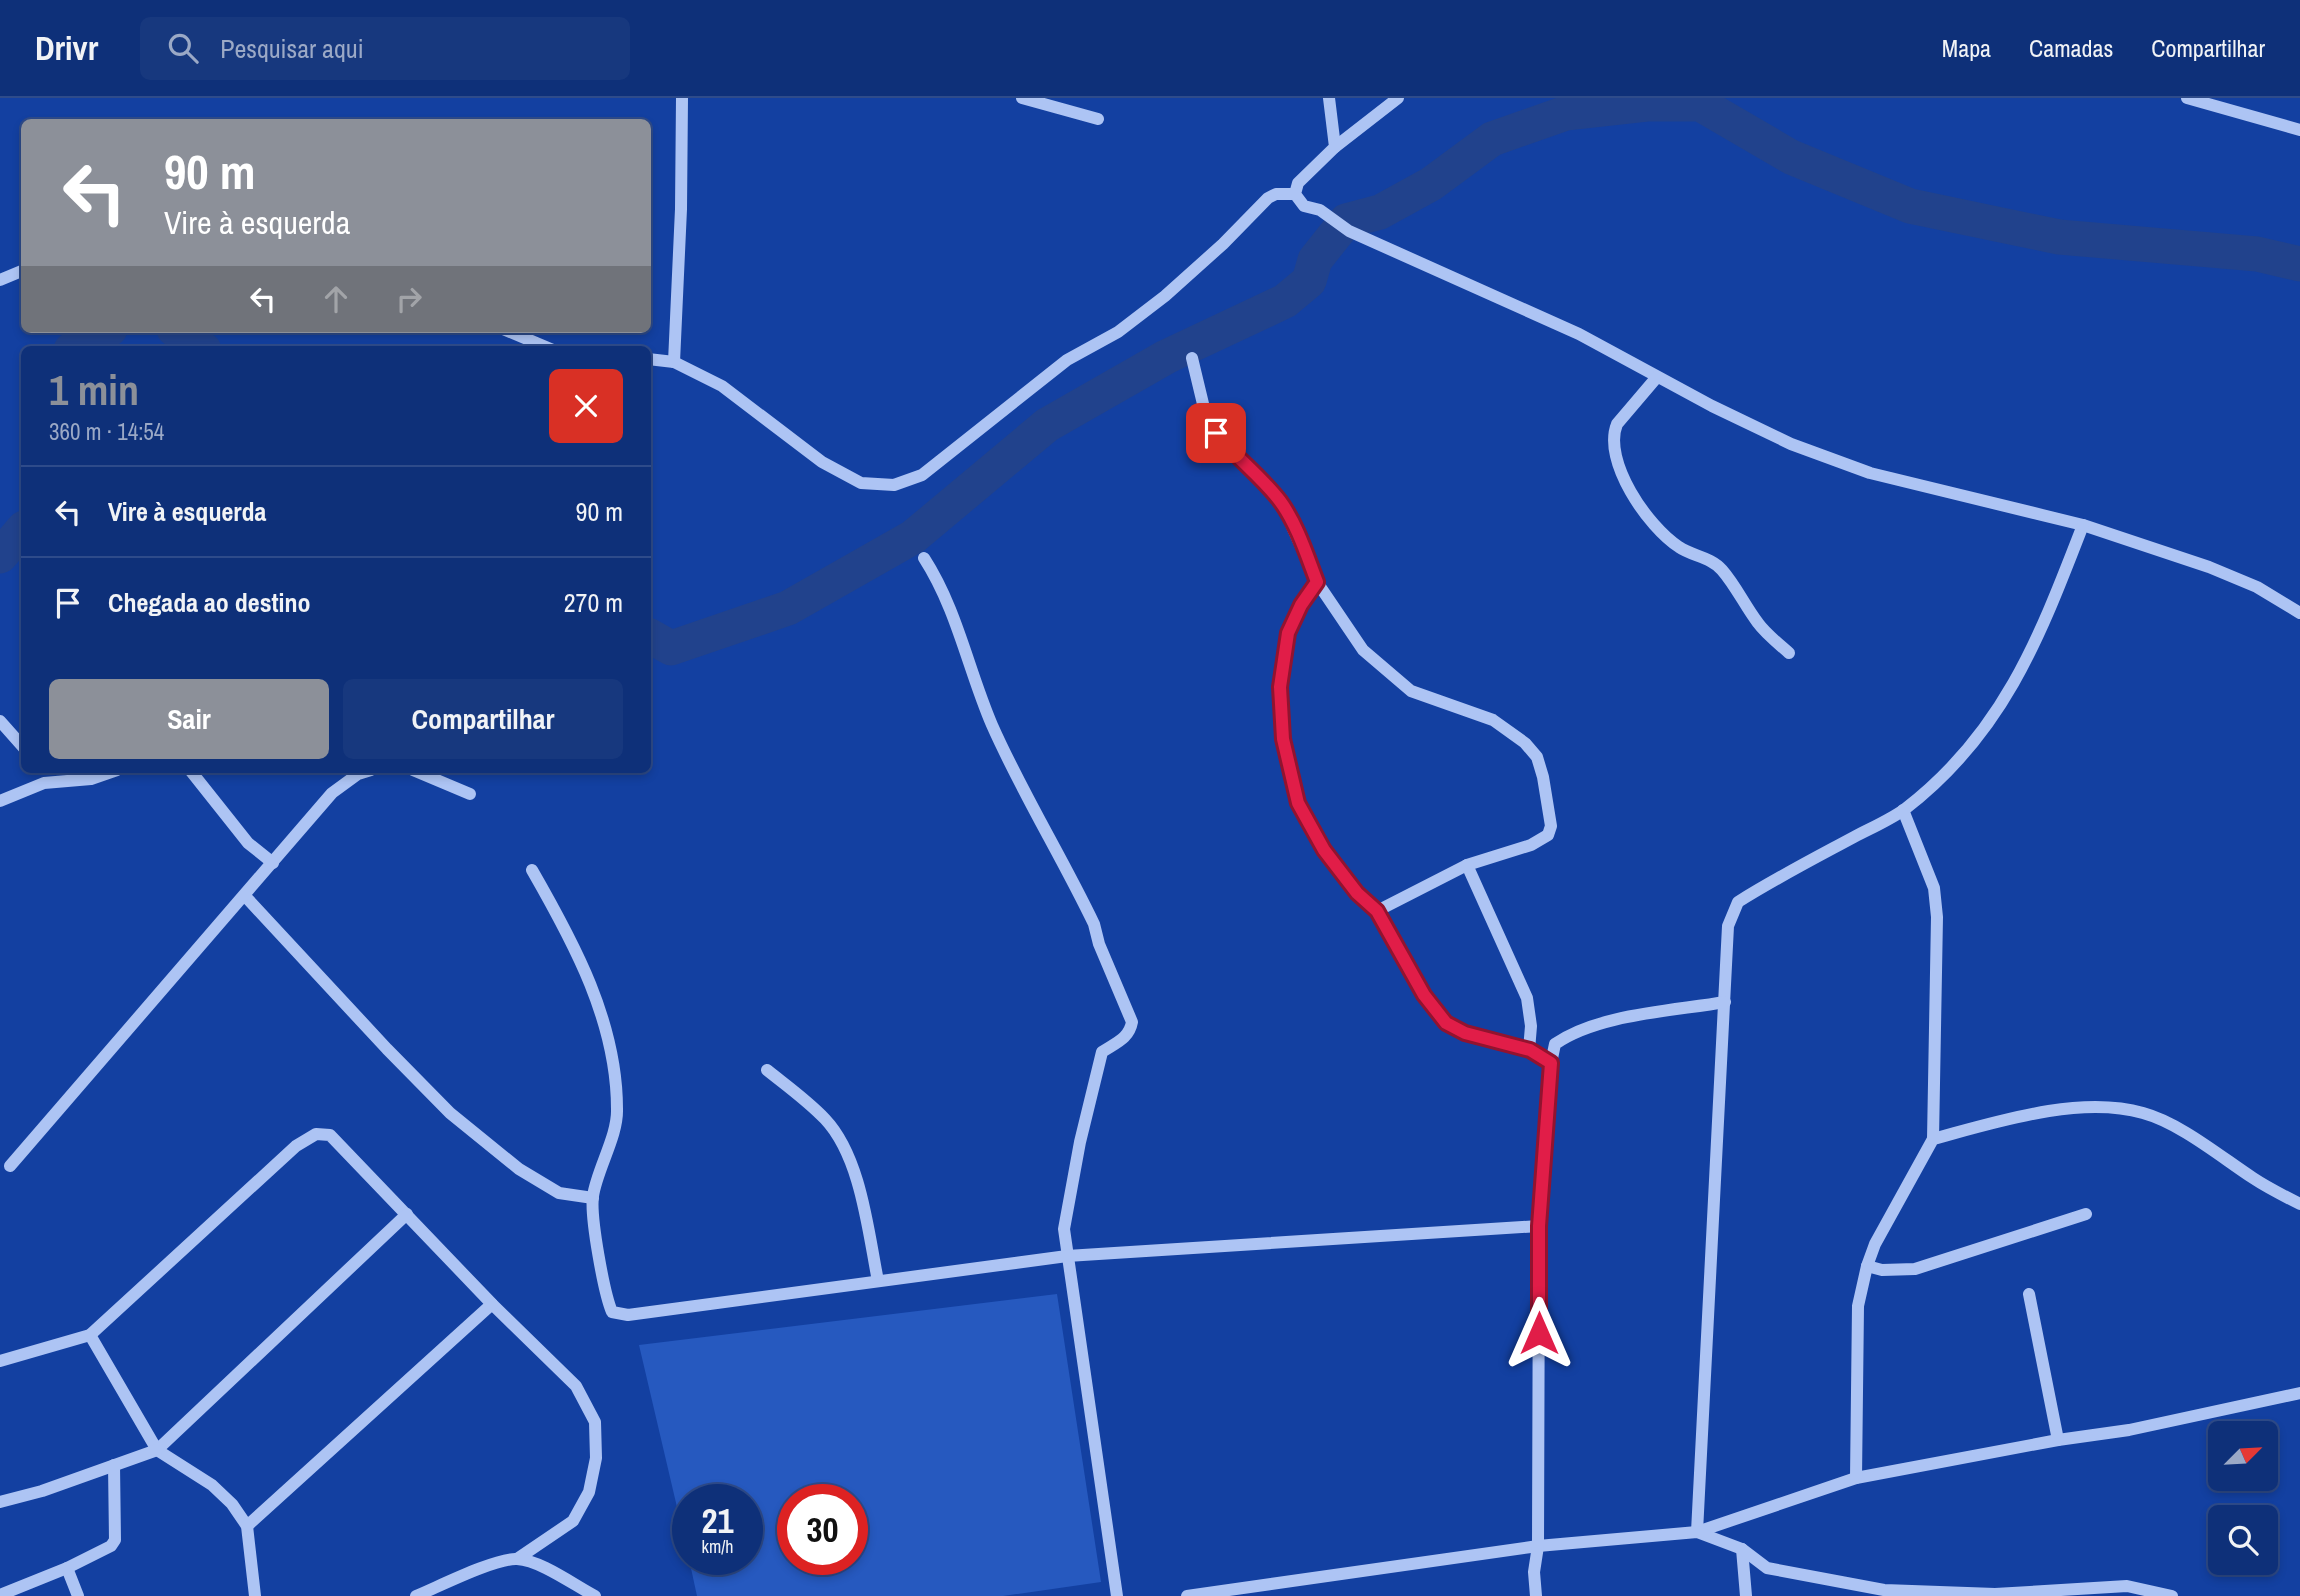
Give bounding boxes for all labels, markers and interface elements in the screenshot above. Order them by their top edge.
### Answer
search box [140,17,630,80]
text: Drivr [35,26,98,70]
icon: search [164,29,202,67]
text: Pesquisar aqui [220,31,364,66]
text: Mapa [1942,32,1991,64]
text: Camadas [2029,32,2113,64]
text: Compartilhar [2151,32,2265,64]
text: 90 m [164,138,256,204]
icon: left [49,147,140,238]
text: Vire à esquerda [164,201,350,244]
icon: left [244,280,282,318]
icon: ahead [317,280,355,318]
icon: right [390,280,428,318]
text: 1 min [49,362,139,418]
button: close [549,369,623,443]
pin [1186,403,1246,463]
icon: arrive [1197,414,1235,452]
text: 360 m · 14:54 [49,416,164,447]
icon: left [49,493,87,531]
text: Vire à esquerda [108,494,266,529]
text: 90 m [576,494,623,529]
icon: arrive [49,584,87,622]
text: Chegada ao destino [108,585,311,620]
text: 270 m [564,585,623,620]
button: Sair [49,679,329,759]
button: Compartilhar [343,679,623,759]
position arrow [1502,1296,1576,1370]
north arrow [2208,1421,2278,1491]
map controls [2208,1421,2278,1575]
speed limit sign: 30 [777,1484,868,1575]
text: 21 [702,1497,733,1544]
button: search [2208,1505,2278,1575]
text: km/h [702,1534,734,1559]

